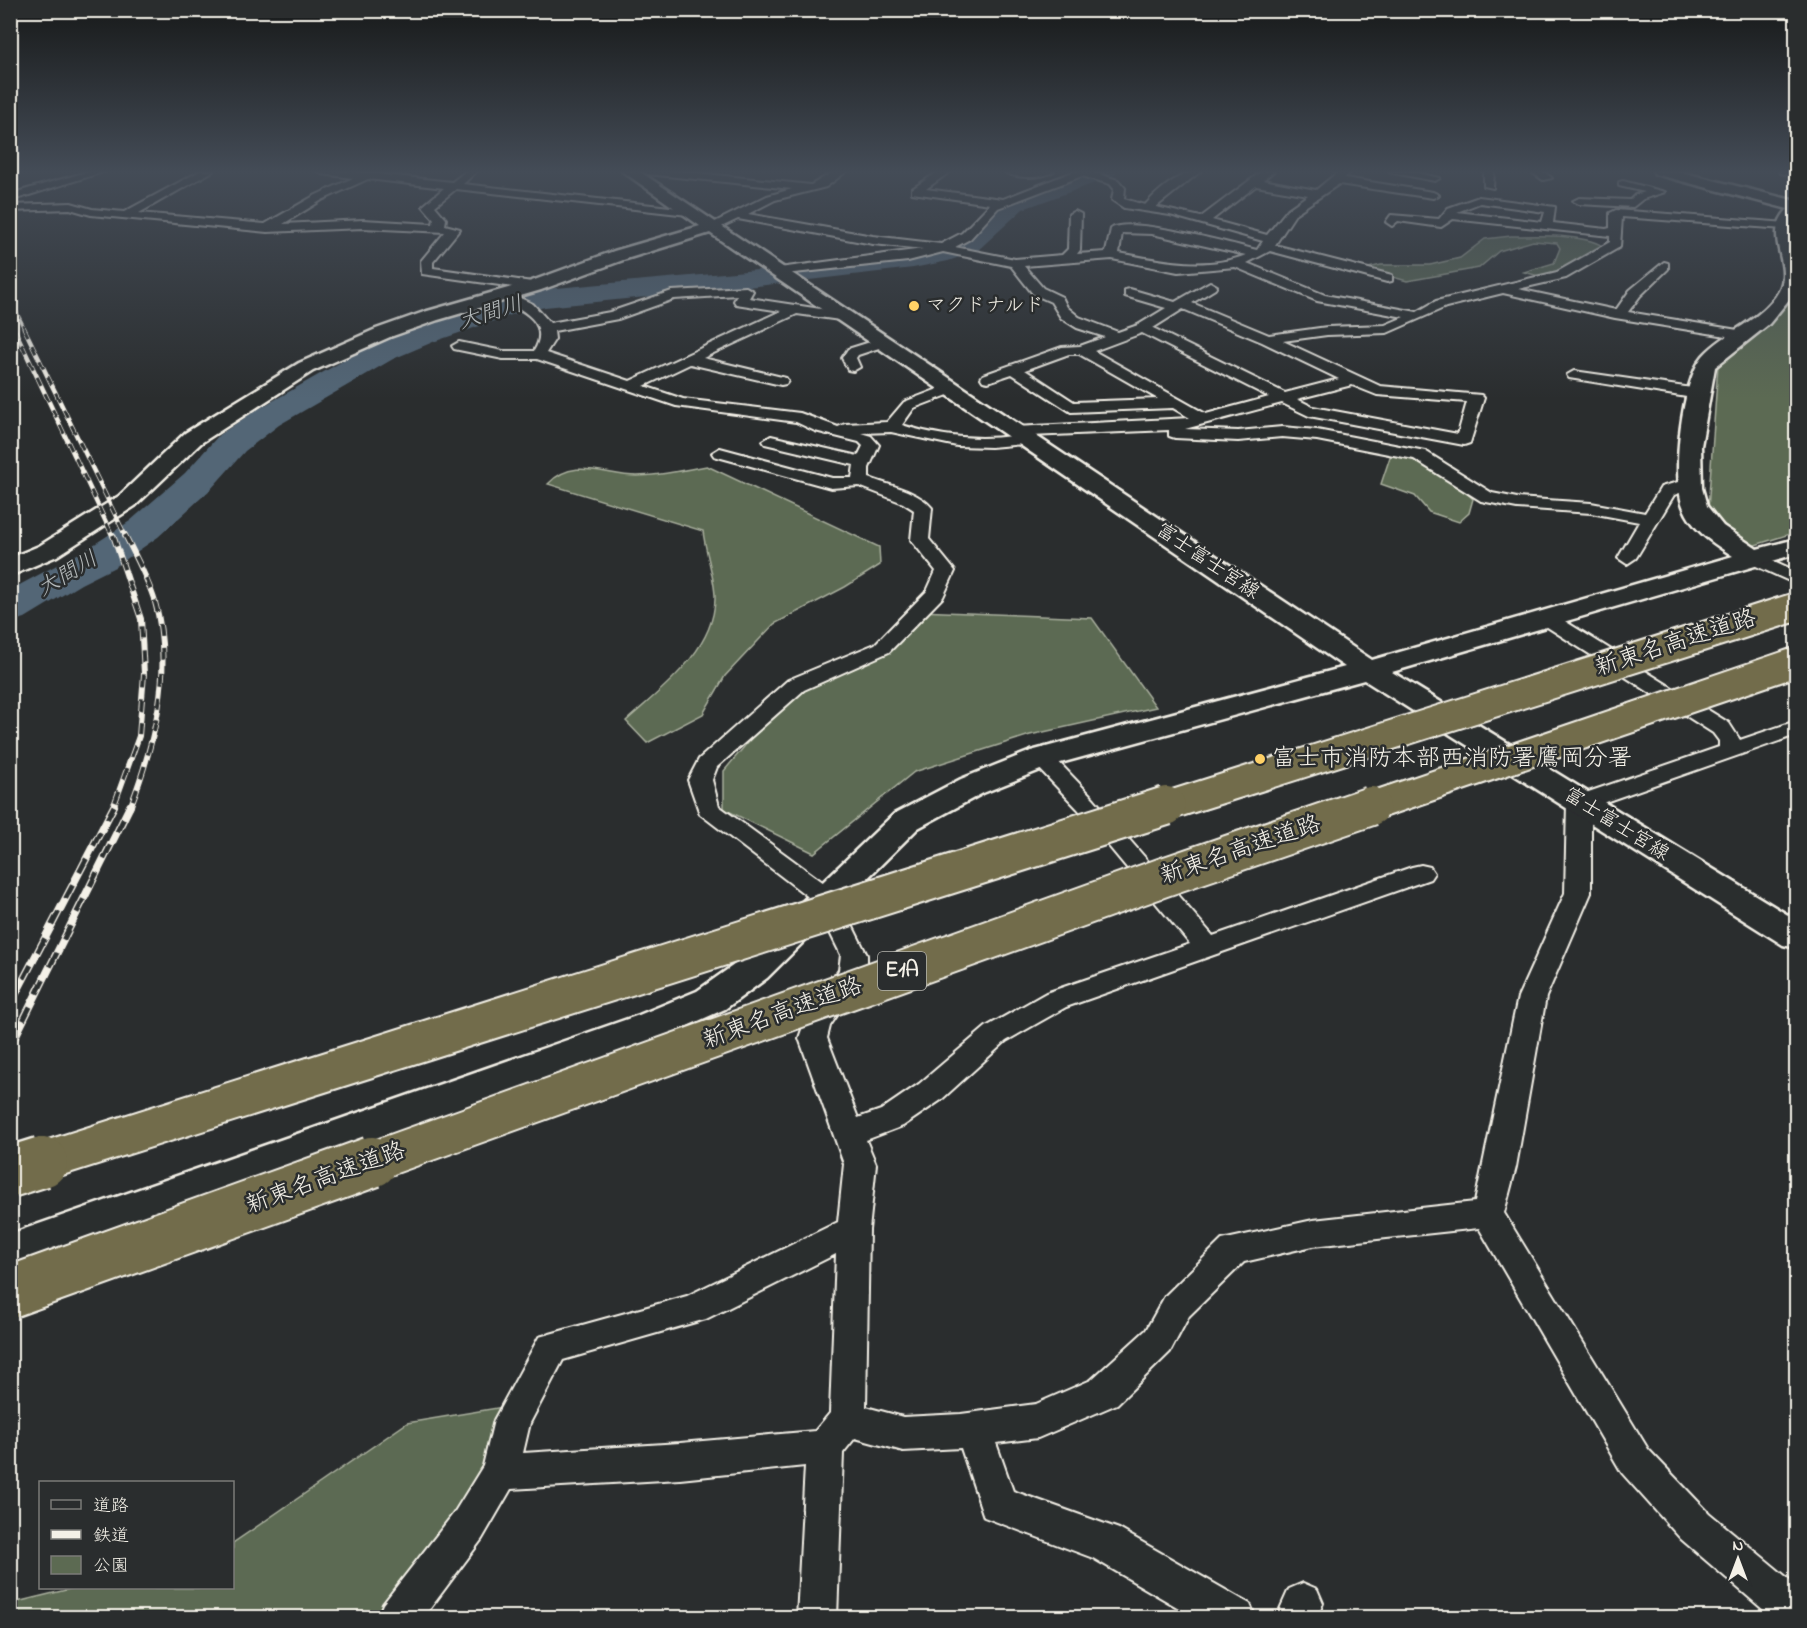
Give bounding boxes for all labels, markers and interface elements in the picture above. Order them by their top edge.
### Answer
water label: 大間川 [455,289,527,339]
place label: マクドナルド [926,292,1044,321]
marker: マクドナルド [907,299,921,313]
street label: 富士富士宮線 [1149,516,1265,608]
water label: 大間川 [31,544,105,606]
street label: 新東名高速道路 [1591,601,1761,687]
place label: 富士市消防本部西消防署鷹岡分署 [1272,742,1632,777]
marker: 富士市消防本部西消防署鷹岡分署 [1253,752,1267,766]
street label: 富士富士宮線 [1557,781,1675,869]
street label: 新東名高速道路 [1156,807,1326,895]
road number: E1A [878,952,926,990]
street label: 新東名高速道路 [698,969,868,1059]
street label: 新東名高速道路 [241,1134,411,1224]
legend [39,1481,234,1589]
text: 道路 [93,1494,129,1520]
text: 鉄道 [93,1524,129,1550]
north arrow [1708,1529,1768,1589]
text: N [1733,1534,1744,1558]
text: 公園 [93,1554,129,1580]

